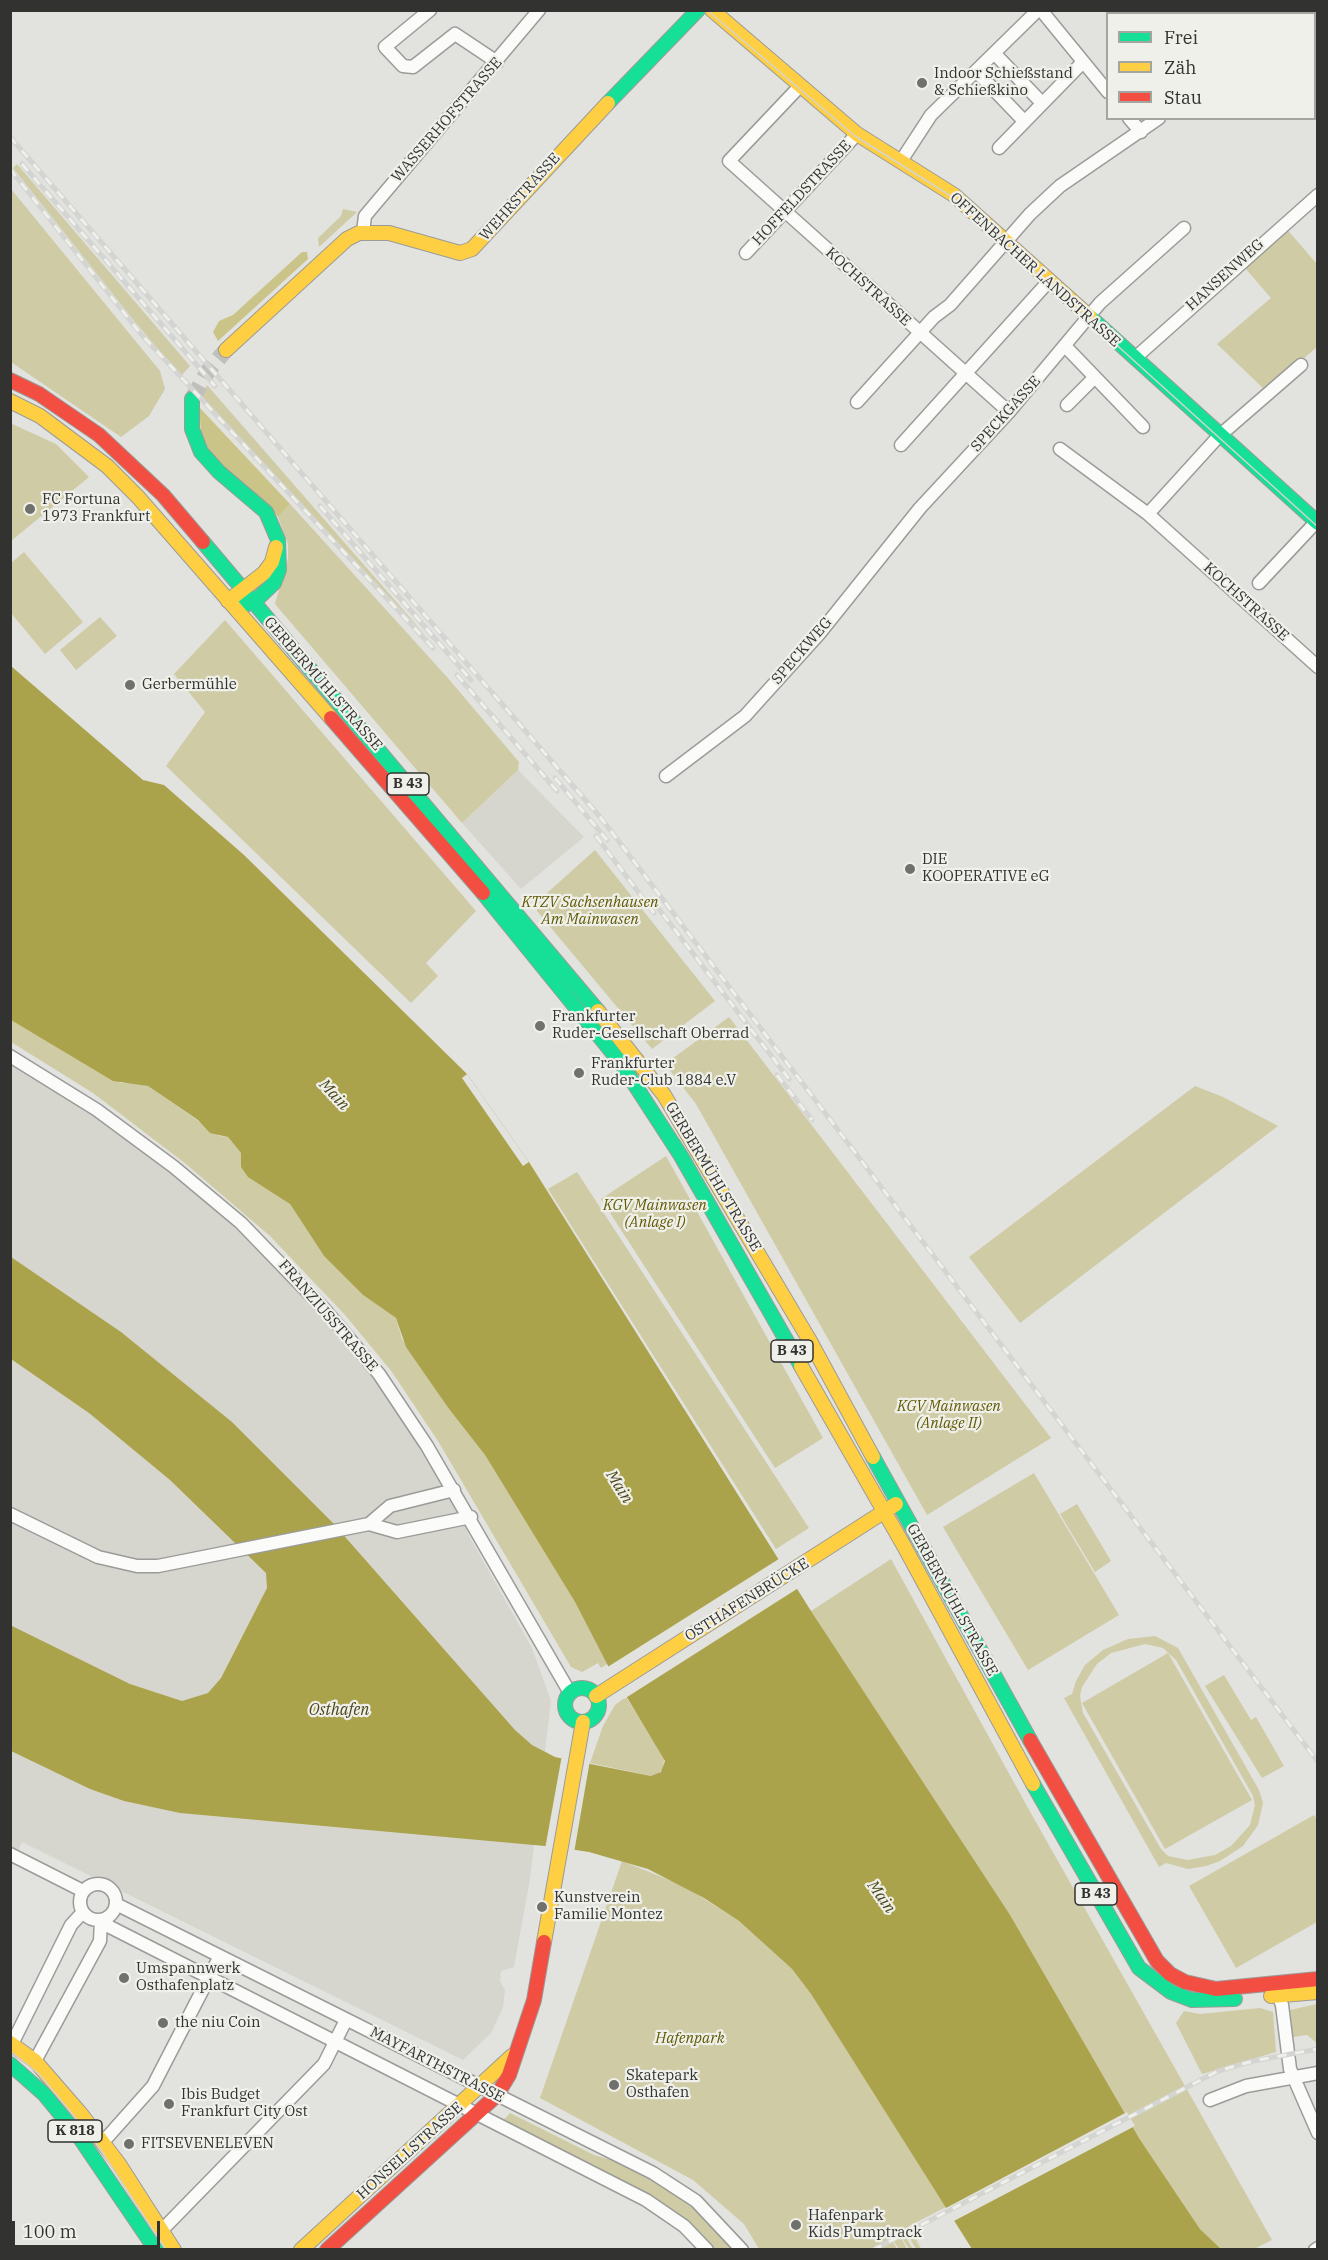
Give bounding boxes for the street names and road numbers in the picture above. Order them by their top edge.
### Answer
street label: WASSERHOFSTRASSE [388,54,506,186]
street label: HOFFELDSTRASSE [749,137,855,249]
street label: WEHRSTRASSE [476,149,564,245]
street label: OFFENBACHER LANDSTRASSE [946,189,1124,351]
street label: HANSENWEG [1182,235,1268,315]
street label: KOCHSTRASSE [822,244,914,330]
street label: SPECKGASSE [967,372,1045,456]
street label: KOCHSTRASSE [1200,559,1292,645]
street label: GERBERMÜHLSTRASSE [260,613,386,755]
street label: SPECKWEG [768,614,836,688]
road number: B 43 [387,773,429,795]
street label: GERBERMÜHLSTRASSE [661,1099,765,1255]
street label: FRANZIUSSTRASSE [275,1256,381,1376]
road number: B 43 [771,1340,813,1362]
street label: GERBERMÜHLSTRASSE [903,1521,1001,1679]
street label: OSTHAFENBRÜCKE [682,1555,812,1645]
road number: B 43 [1075,1883,1117,1905]
street label: MAYFARTHSTRASSE [367,2023,507,2107]
street label: HONSELLSTRASSE [353,2099,467,2203]
road number: K 818 [48,2120,102,2142]

